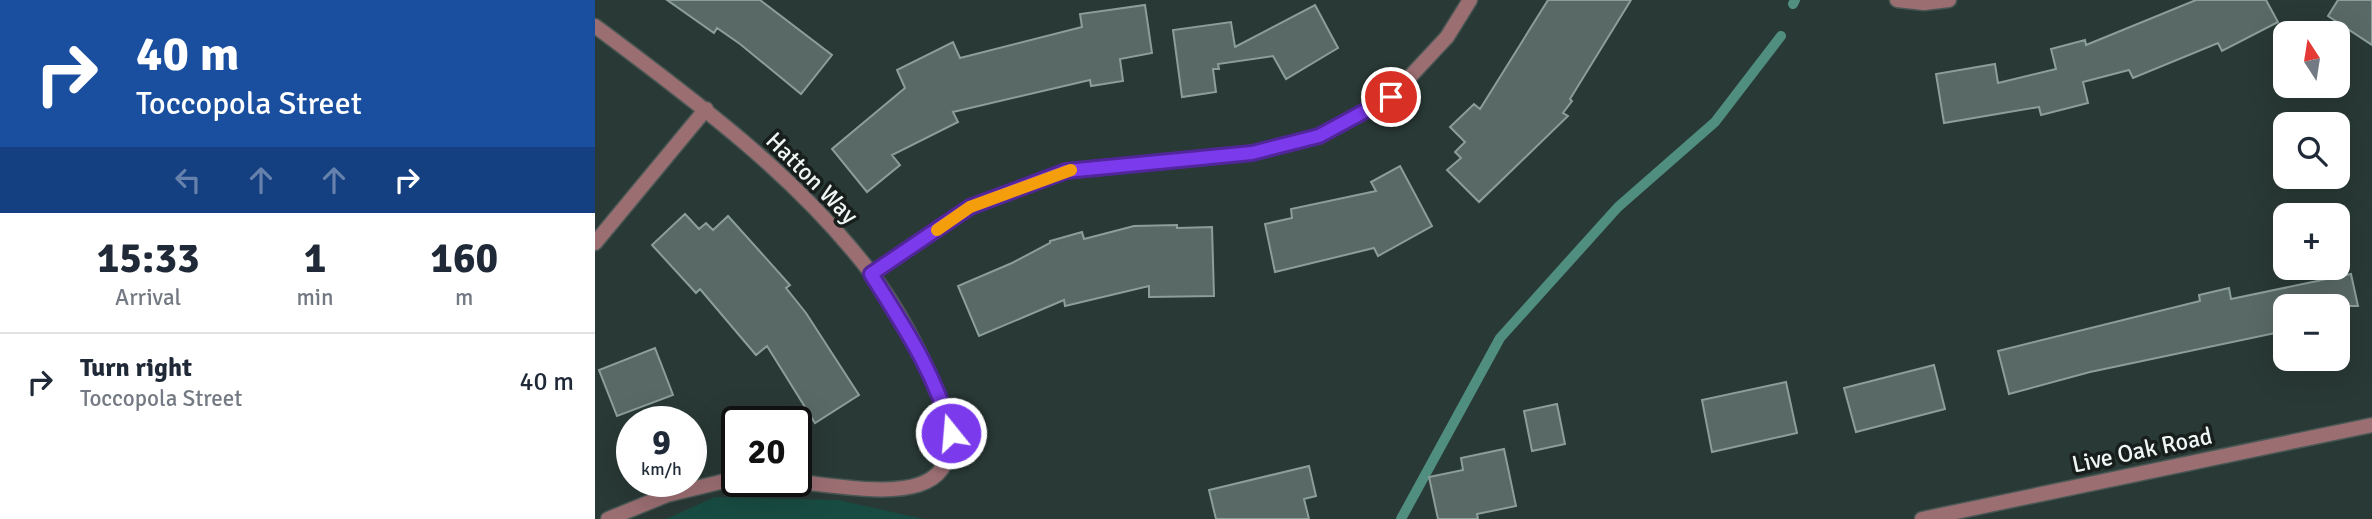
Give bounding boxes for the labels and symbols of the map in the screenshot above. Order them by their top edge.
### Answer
north arrow [2273,21,2350,98]
pin [1361,67,1421,127]
street label: Hatton Way [760,126,864,230]
position arrow [914,396,988,470]
speed limit sign: 20 [721,406,812,497]
street label: Live Oak Road [2069,421,2215,479]

